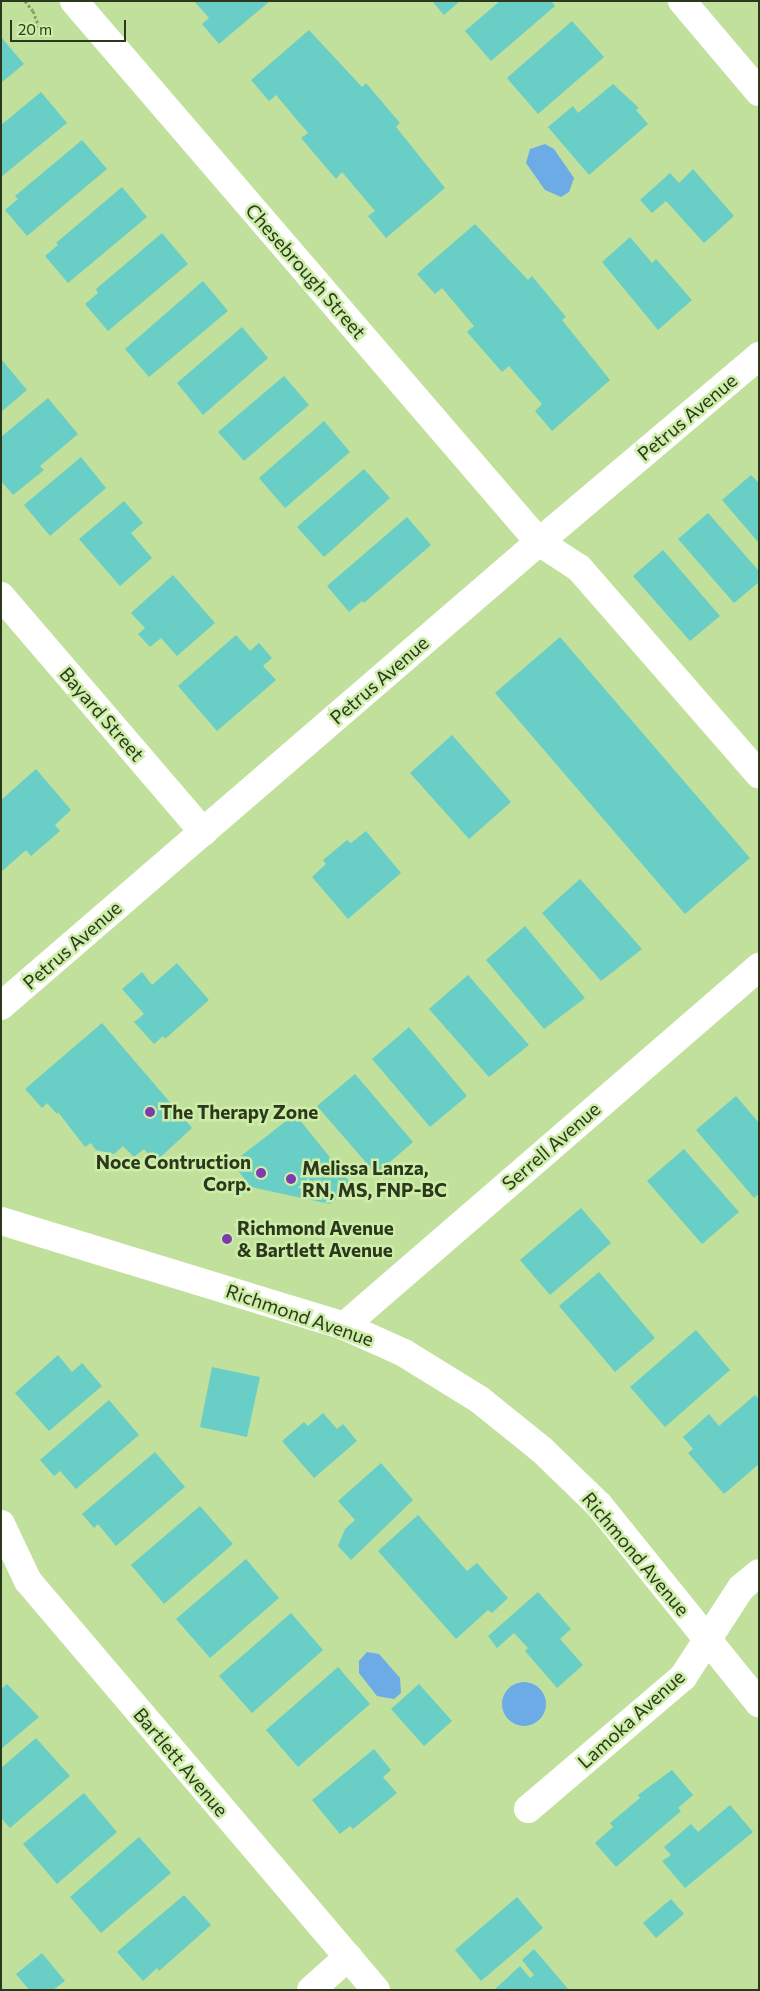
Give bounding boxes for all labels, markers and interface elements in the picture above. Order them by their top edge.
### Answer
scale bar [12,10,129,42]
text: 20 m [18,20,52,38]
street label: Chesebrough Street [241,199,371,343]
street label: Petrus Avenue [633,369,741,465]
street label: Petrus Avenue [325,631,433,729]
street label: Bayard Street [55,662,149,766]
street label: Petrus Avenue [18,896,126,994]
street label: Serrell Avenue [497,1097,605,1195]
place label: The Therapy Zone [160,1101,318,1123]
marker: The Therapy Zone [144,1106,156,1118]
place label: Noce Contruction Corp. [96,1151,251,1195]
place label: Melissa Lanza, RN, MS, FNP-BC [302,1157,447,1201]
marker: Noce Contruction Corp. [255,1167,267,1179]
marker: Melissa Lanza, RN, MS, FNP-BC [284,1172,298,1186]
place label: Richmond Avenue & Bartlett Avenue [237,1217,394,1261]
marker: Richmond Avenue & Bartlett Avenue [221,1233,233,1245]
street label: Richmond Avenue [223,1279,377,1351]
street label: Richmond Avenue [578,1487,694,1621]
street label: Lamoka Avenue [573,1665,689,1773]
street label: Bartlett Avenue [129,1703,233,1821]

